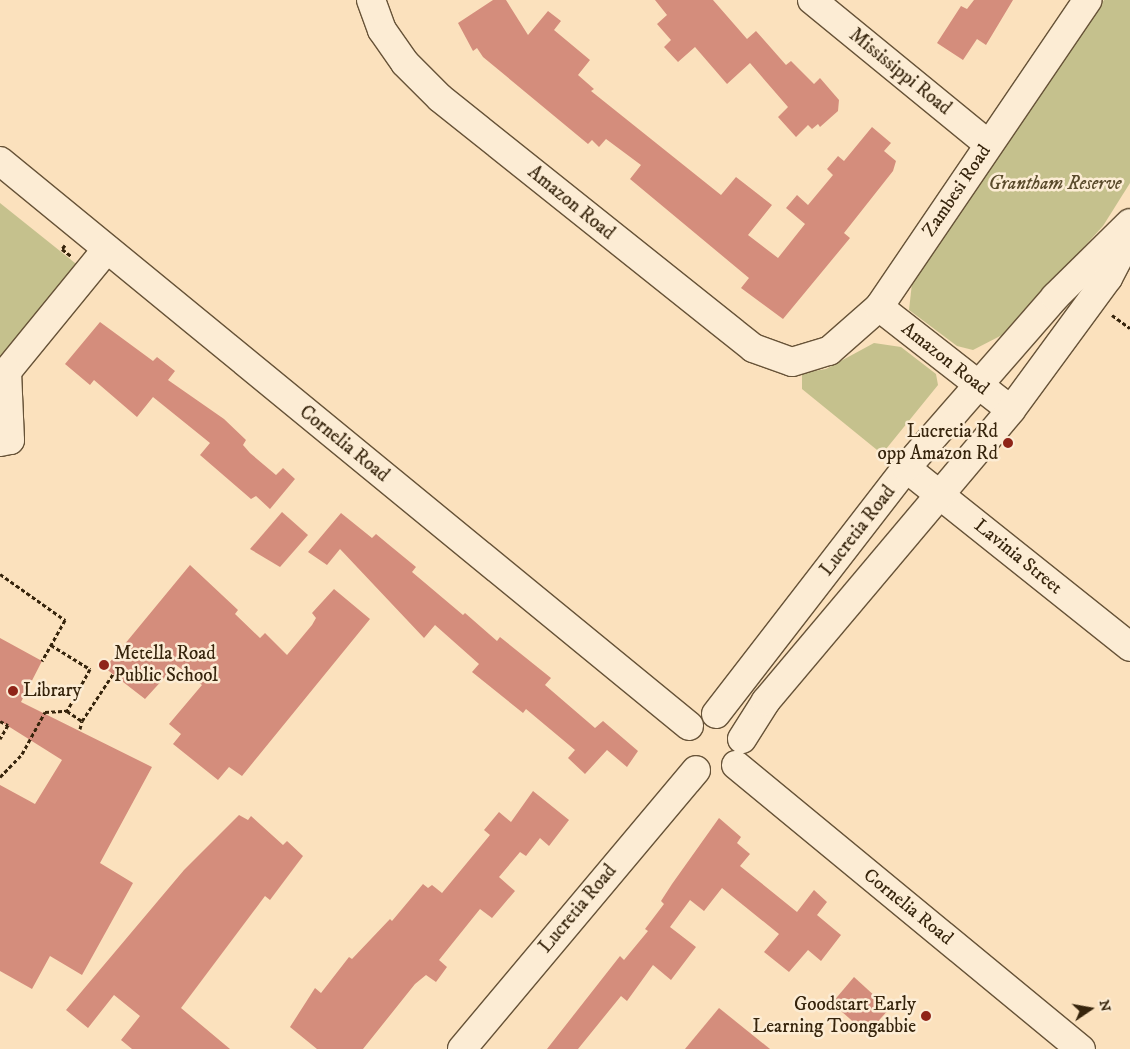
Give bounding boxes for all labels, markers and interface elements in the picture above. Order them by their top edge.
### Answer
street label: Mississippi Road [844,24,956,120]
street label: Zambesi Road [918,141,996,241]
street label: Amazon Road [523,161,619,245]
park label: Grantham Reserve [988,173,1122,195]
street label: Amazon Road [897,318,993,400]
street label: Cornelia Road [295,401,393,487]
place label: Lucretia Rd opp Amazon Rd [878,421,998,465]
marker: Lucretia Rd opp Amazon Rd [1002,437,1014,449]
street label: Lucretia Road [816,481,900,581]
street label: Lavinia Street [969,515,1067,599]
place label: Metella Road Public School [114,643,218,687]
marker: Metella Road Public School [98,659,110,671]
place label: Library [23,680,82,702]
marker: Library [7,685,19,697]
street label: Lucretia Road [534,860,622,958]
street label: Cornelia Road [859,864,957,950]
north arrow [1065,984,1115,1034]
place label: Goodstart Early Learning Toongabbie [753,994,916,1038]
text: N [1095,998,1115,1013]
marker: Goodstart Early Learning Toongabbie [920,1010,932,1022]

